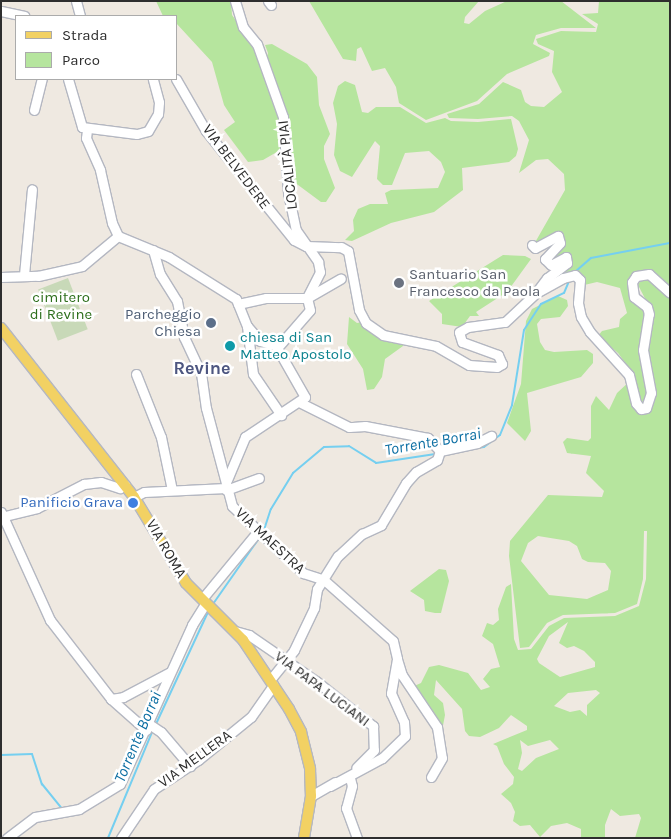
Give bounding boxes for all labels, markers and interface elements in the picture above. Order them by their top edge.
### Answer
legend [15,15,178,80]
text: Strada [62,26,108,44]
text: Parco [62,51,100,69]
street label: LOCALITÀ PIAI [274,119,302,211]
street label: VIA BELVEDERE [198,121,274,213]
place label: Santuario San Francesco da Paola [409,265,540,300]
marker: Santuario San Francesco da Paola [393,277,405,289]
park label: cimitero di Revine [30,288,92,323]
place label: Parcheggio Chiesa [125,305,201,340]
marker: Parcheggio Chiesa [205,317,217,329]
place label: chiesa di San Matteo Apostolo [240,328,351,363]
marker: chiesa di San Matteo Apostolo [224,340,236,352]
district label: Revine [173,357,231,379]
water label: Torrente Borrai [383,424,483,460]
place label: Panificio Grava [20,494,123,512]
marker: Panificio Grava [127,497,139,509]
street label: VIA MAESTRA [231,504,309,578]
street label: VIA ROMA [142,516,190,582]
street label: VIA PAPA LUCIANI [271,647,373,731]
water label: Torrente Borrai [110,688,166,786]
street label: VIA MELLERA [155,726,235,792]

